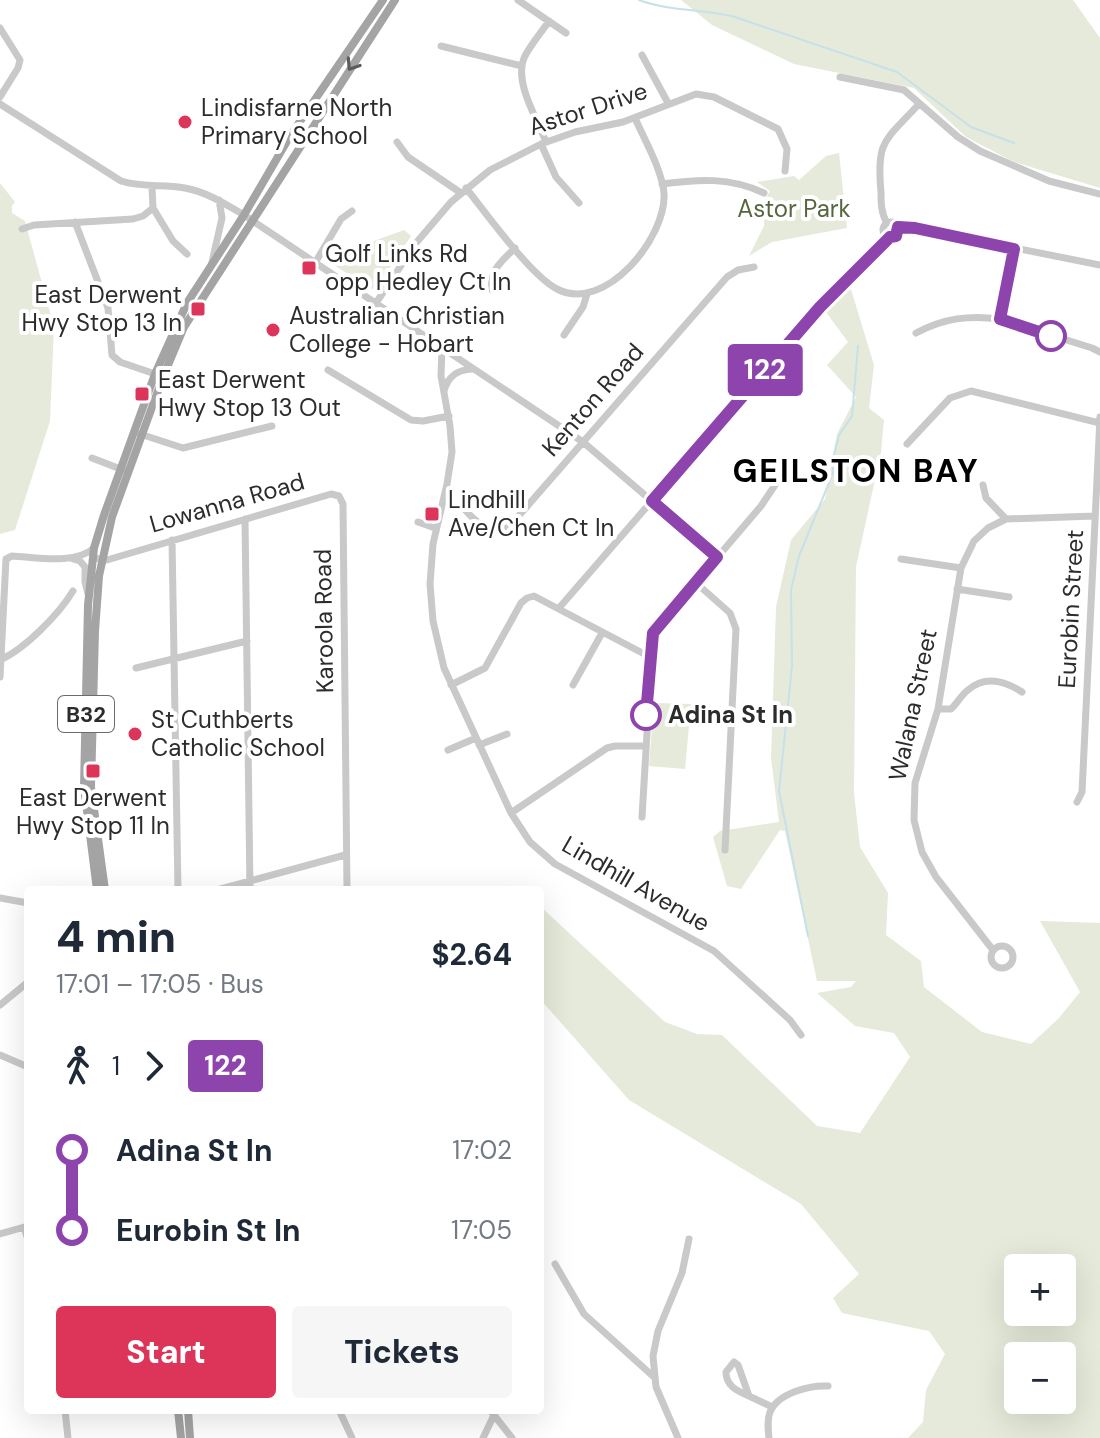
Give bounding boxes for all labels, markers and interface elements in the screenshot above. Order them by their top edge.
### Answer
one-way arrow [346,56,361,71]
street label: Astor Drive [525,75,651,142]
place label: Lindisfarne North Primary School [201,92,392,151]
marker: Lindisfarne North Primary School [176,113,194,131]
park label: Astor Park [737,193,851,224]
place label: Golf Links Rd opp Hedley Ct In [325,238,511,297]
marker: Golf Links Rd opp Hedley Ct In [300,259,318,277]
place label: East Derwent Hwy Stop 13 In [22,279,182,338]
marker: East Derwent Hwy Stop 13 In [189,300,207,318]
place label: Australian Christian College - Hobart [289,300,505,359]
marker: Australian Christian College - Hobart [264,321,282,339]
unlabelled marker [1036,321,1066,351]
street label: Kenton Road [535,337,650,463]
line badge: 122 [719,344,811,396]
text: 122 [744,351,786,388]
place label: East Derwent Hwy Stop 13 Out [158,364,341,423]
marker: East Derwent Hwy Stop 13 Out [133,385,151,403]
district label: GEILSTON BAY [732,450,980,492]
street label: Lowanna Road [146,466,308,539]
place label: Lindhill Ave/Chen Ct In [448,484,614,543]
marker: Lindhill Ave/Chen Ct In [423,505,441,523]
street label: Eurobin Street [1051,529,1090,689]
street label: Karoola Road [307,549,340,693]
street label: Walana Street [881,626,944,784]
road number: B32 [58,696,114,732]
place label: Adina St In [668,699,793,730]
marker: Adina St In [631,700,661,730]
place label: St Cuthberts Catholic School [151,704,325,763]
marker: St Cuthberts Catholic School [126,725,144,743]
marker: East Derwent Hwy Stop 11 In [84,762,102,780]
place label: East Derwent Hwy Stop 11 In [16,782,170,841]
street label: Lindhill Avenue [557,829,716,938]
text: 4 min [56,908,176,966]
text: $2.64 [431,935,512,974]
text: 17:01 – 17:05 · Bus [56,967,264,1001]
icon: walk [56,1044,100,1088]
icon: forward [132,1044,176,1088]
text: 122 [204,1047,247,1084]
text: 1 [112,1049,120,1083]
text: Adina St In [116,1131,272,1170]
text: 17:02 [452,1133,512,1167]
text: Eurobin St In [116,1211,301,1250]
text: 17:05 [451,1213,512,1247]
map controls [1004,1254,1076,1414]
button: + [1004,1254,1076,1326]
button: Start [56,1306,276,1398]
button: Tickets [292,1306,512,1398]
button: − [1004,1342,1076,1414]

